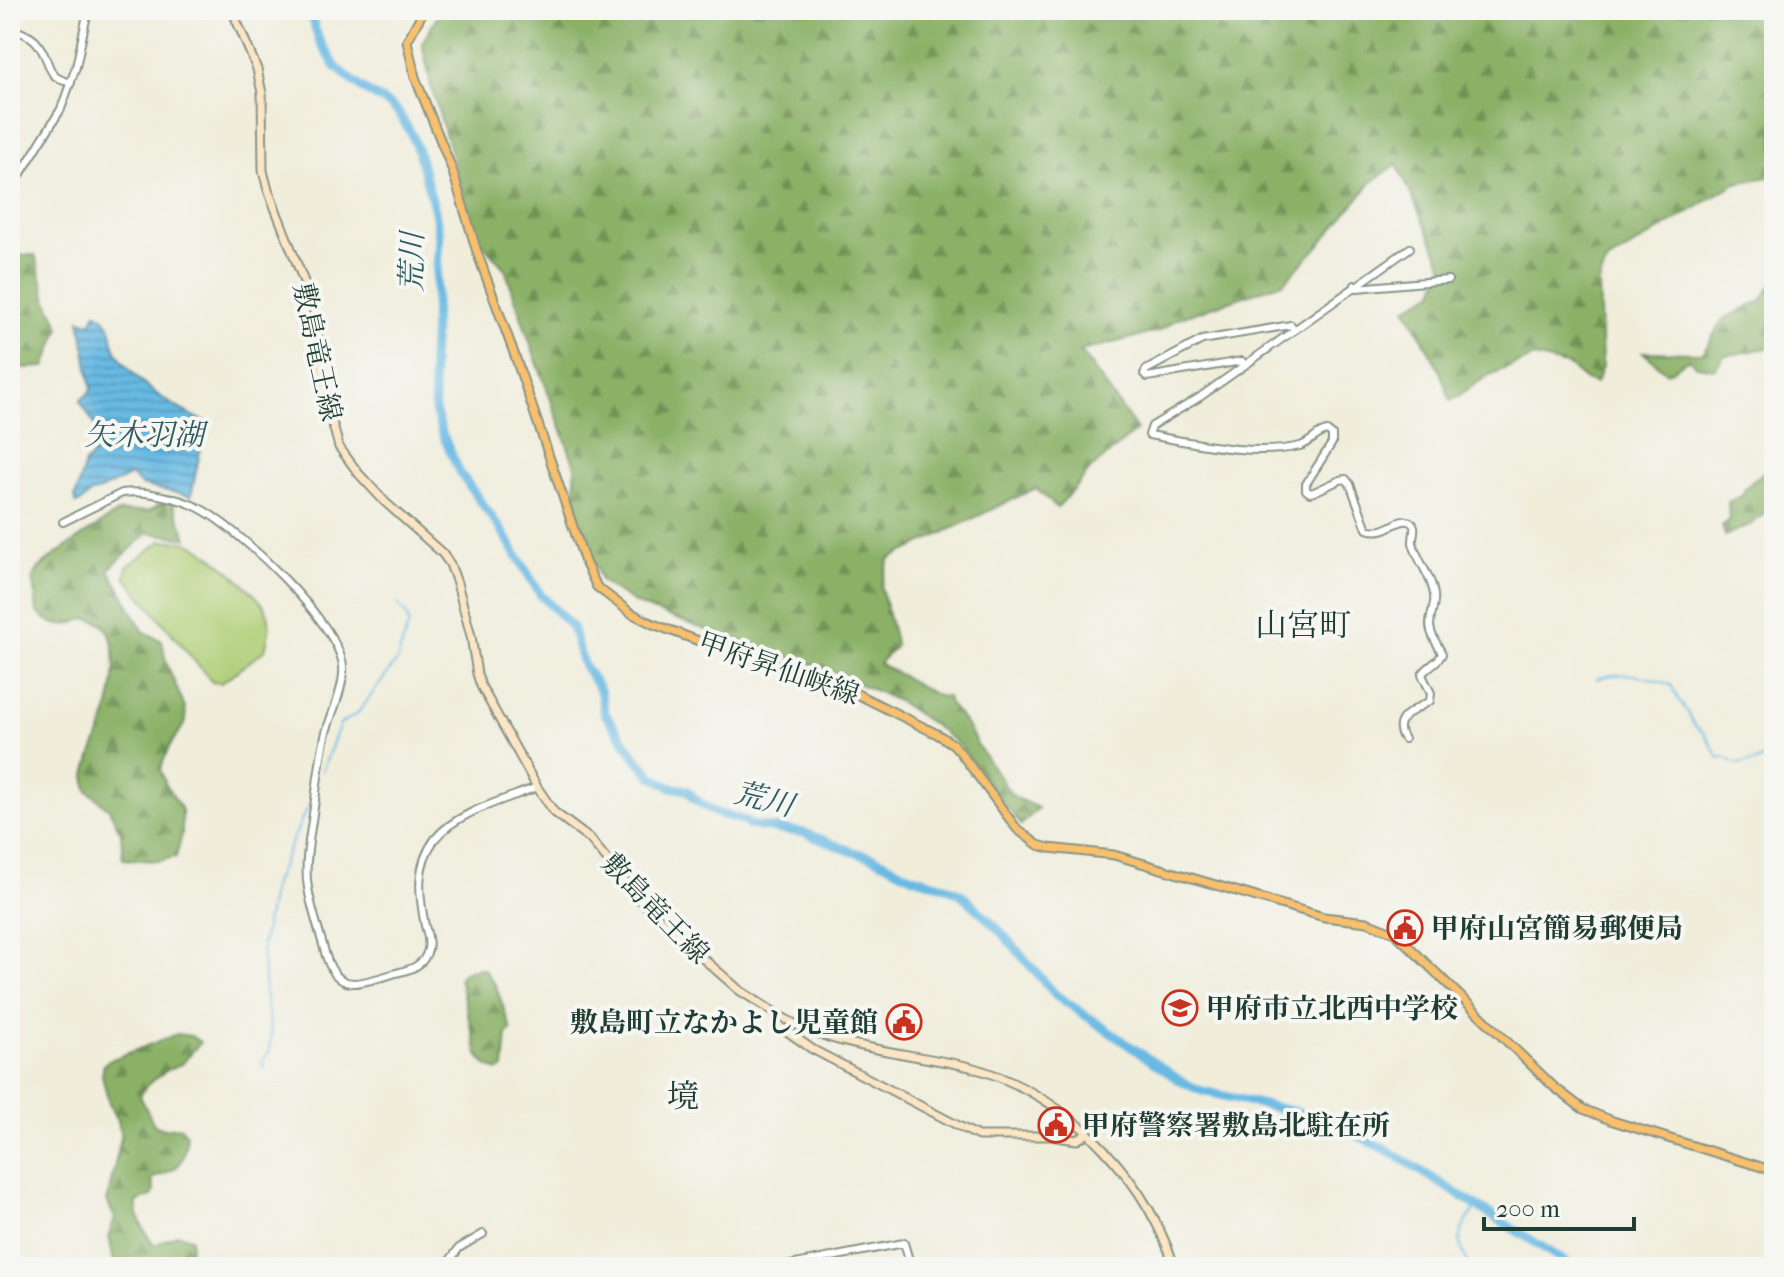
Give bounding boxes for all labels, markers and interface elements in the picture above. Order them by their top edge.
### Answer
water label: 荒川 [394,229,431,292]
street label: 敷島竜王線 [287,280,348,424]
water label: 矢木羽湖 [84,418,209,453]
district label: 山宮町 [1255,607,1351,644]
street label: 甲府昇仙峡線 [694,626,864,711]
water label: 荒川 [731,775,800,824]
street label: 敷島竜王線 [595,847,716,970]
public building icon: 甲府山宮簡易郵便局 [1386,909,1424,947]
place label: 甲府山宮簡易郵便局 [1431,912,1683,945]
school or university icon: 甲府市立北西中学校 [1161,989,1199,1027]
place label: 甲府市立北西中学校 [1206,992,1458,1025]
public building icon: 敷島町立なかよし児童館 [885,1003,923,1041]
place label: 敷島町立なかよし児童館 [570,1006,878,1039]
district label: 境 [667,1078,699,1115]
public building icon: 甲府警察署敷島北駐在所 [1037,1106,1075,1144]
place label: 甲府警察署敷島北駐在所 [1082,1109,1390,1142]
scale bar [1484,1181,1634,1231]
text: 200 m [1496,1195,1560,1223]

